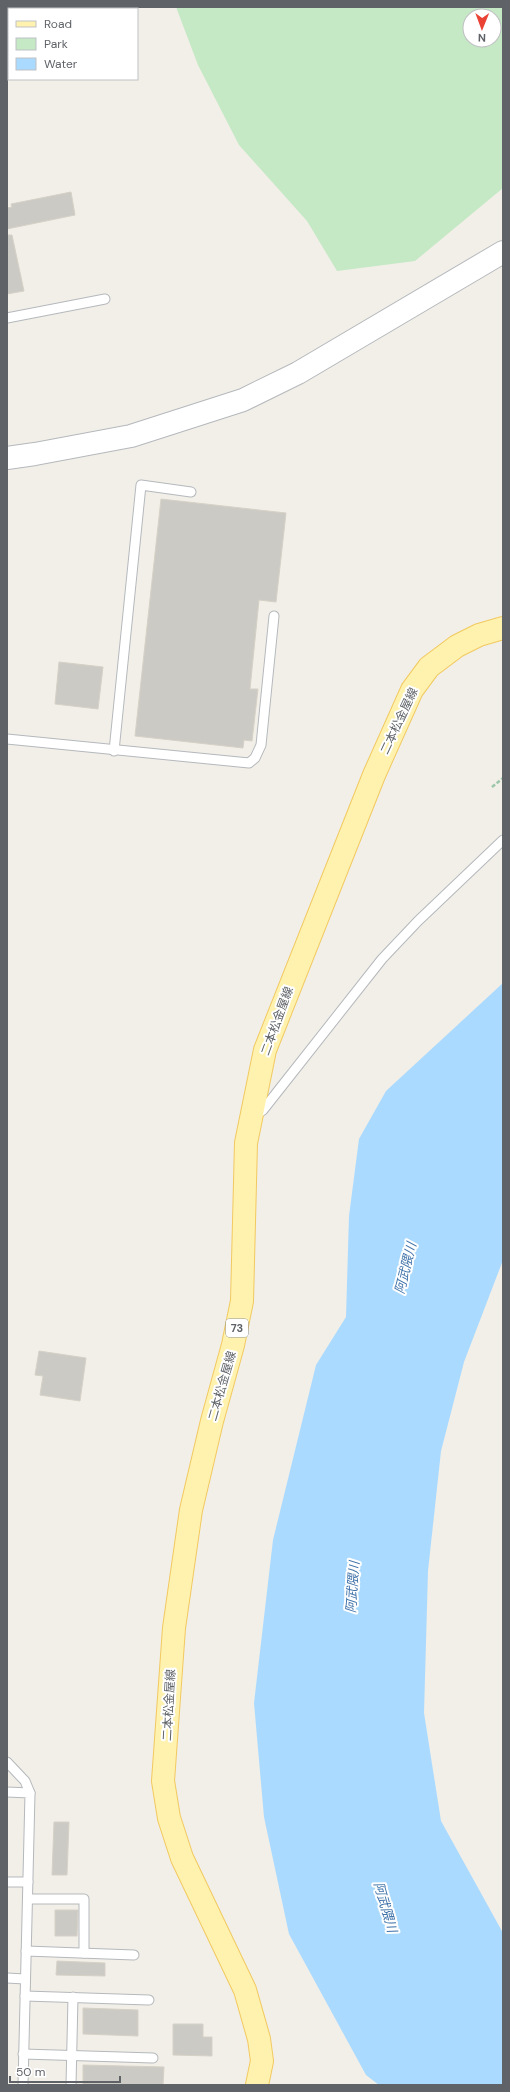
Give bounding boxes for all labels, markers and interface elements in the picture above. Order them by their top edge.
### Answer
legend [8,8,138,80]
north arrow [462,8,502,48]
text: Road [44,16,72,32]
text: N [478,31,486,45]
text: Park [44,36,68,52]
text: Water [44,56,78,72]
street label: 二本松金屋線 [377,685,421,757]
street label: 二本松金屋線 [257,984,297,1058]
water label: 阿武隈川 [391,1239,421,1295]
road number: 73 [226,1319,248,1337]
street label: 二本松金屋線 [204,1349,240,1423]
water label: 阿武隈川 [342,1559,363,1614]
street label: 二本松金屋線 [159,1669,179,1741]
water label: 阿武隈川 [370,1880,401,1936]
scale bar [10,2058,120,2084]
text: 50 m [16,2064,45,2080]

